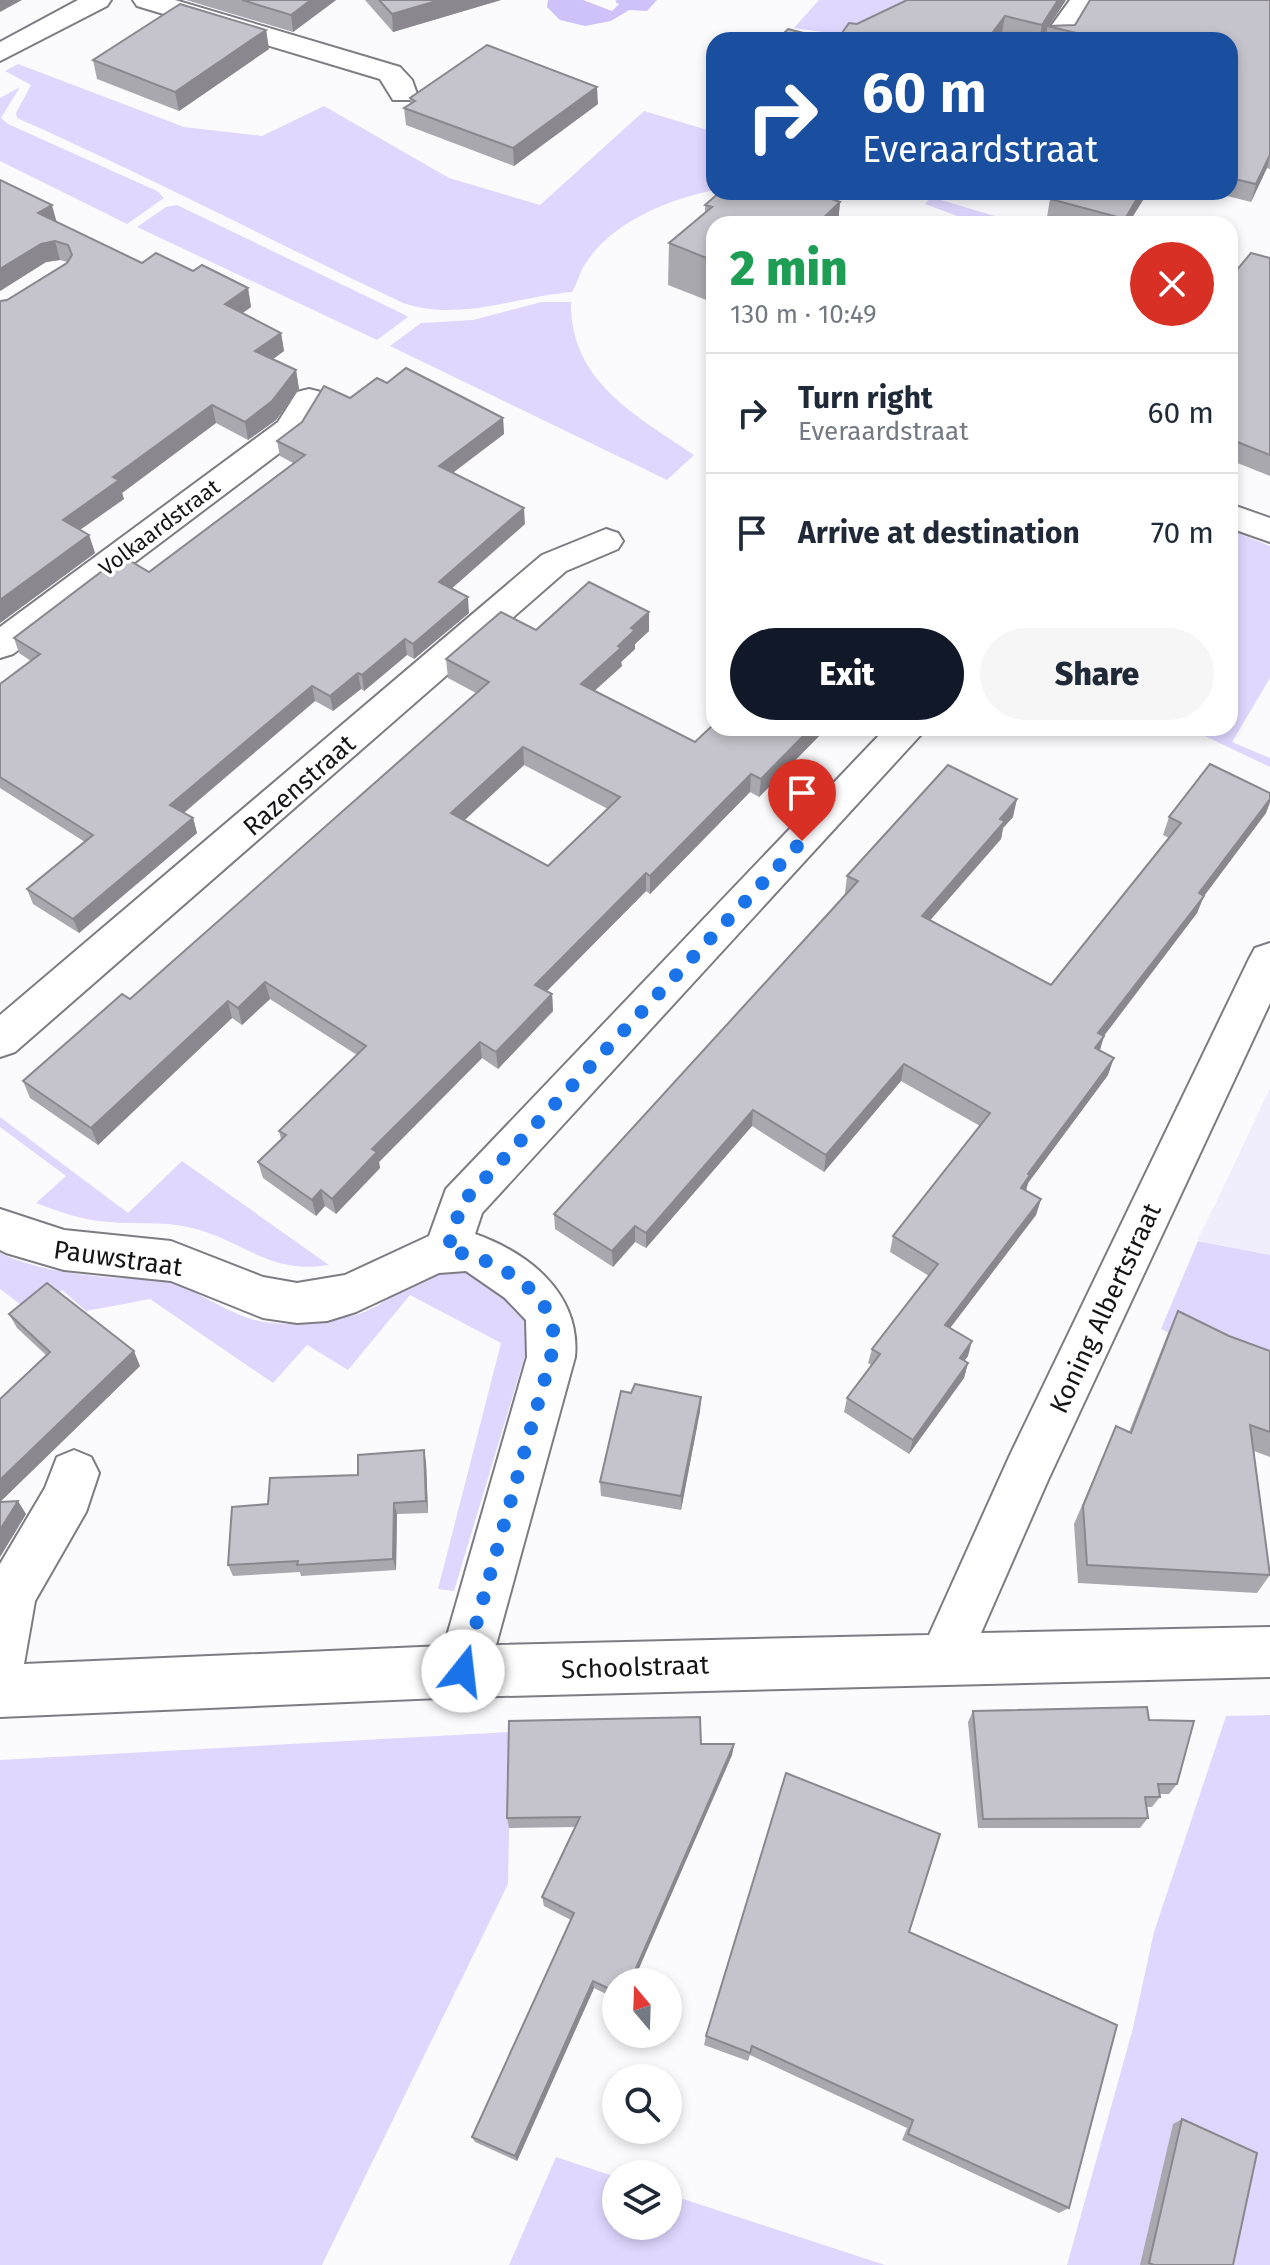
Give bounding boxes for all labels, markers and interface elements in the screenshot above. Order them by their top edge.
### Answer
text: 60 m [862,60,987,127]
icon: right [730,64,834,168]
text: Everaardstraat [862,128,1098,172]
text: 2 min [730,240,848,298]
button: close [1130,242,1214,326]
text: 130 m · 10:49 [730,299,877,330]
text: Turn right [798,380,933,416]
icon: right [730,391,774,435]
text: 60 m [1148,395,1214,431]
text: Everaardstraat [798,416,969,447]
street label: Volkaardstraat [93,473,225,582]
icon: arrive [730,511,774,555]
text: Arrive at destination [798,515,1080,551]
text: 70 m [1151,515,1214,551]
button: Exit [730,628,964,720]
button: Share [980,628,1214,720]
street label: Razenstraat [237,728,362,842]
pin [768,759,836,841]
icon: arrive [780,771,824,815]
street label: Koning Albertstraat [1043,1198,1168,1418]
street label: Pauwstraat [52,1234,185,1283]
position arrow [421,1629,505,1713]
street label: Schoolstraat [561,1649,710,1686]
north arrow [602,1968,682,2048]
map controls [602,1968,682,2240]
button: search [602,2064,682,2144]
button: layers [602,2160,682,2240]

